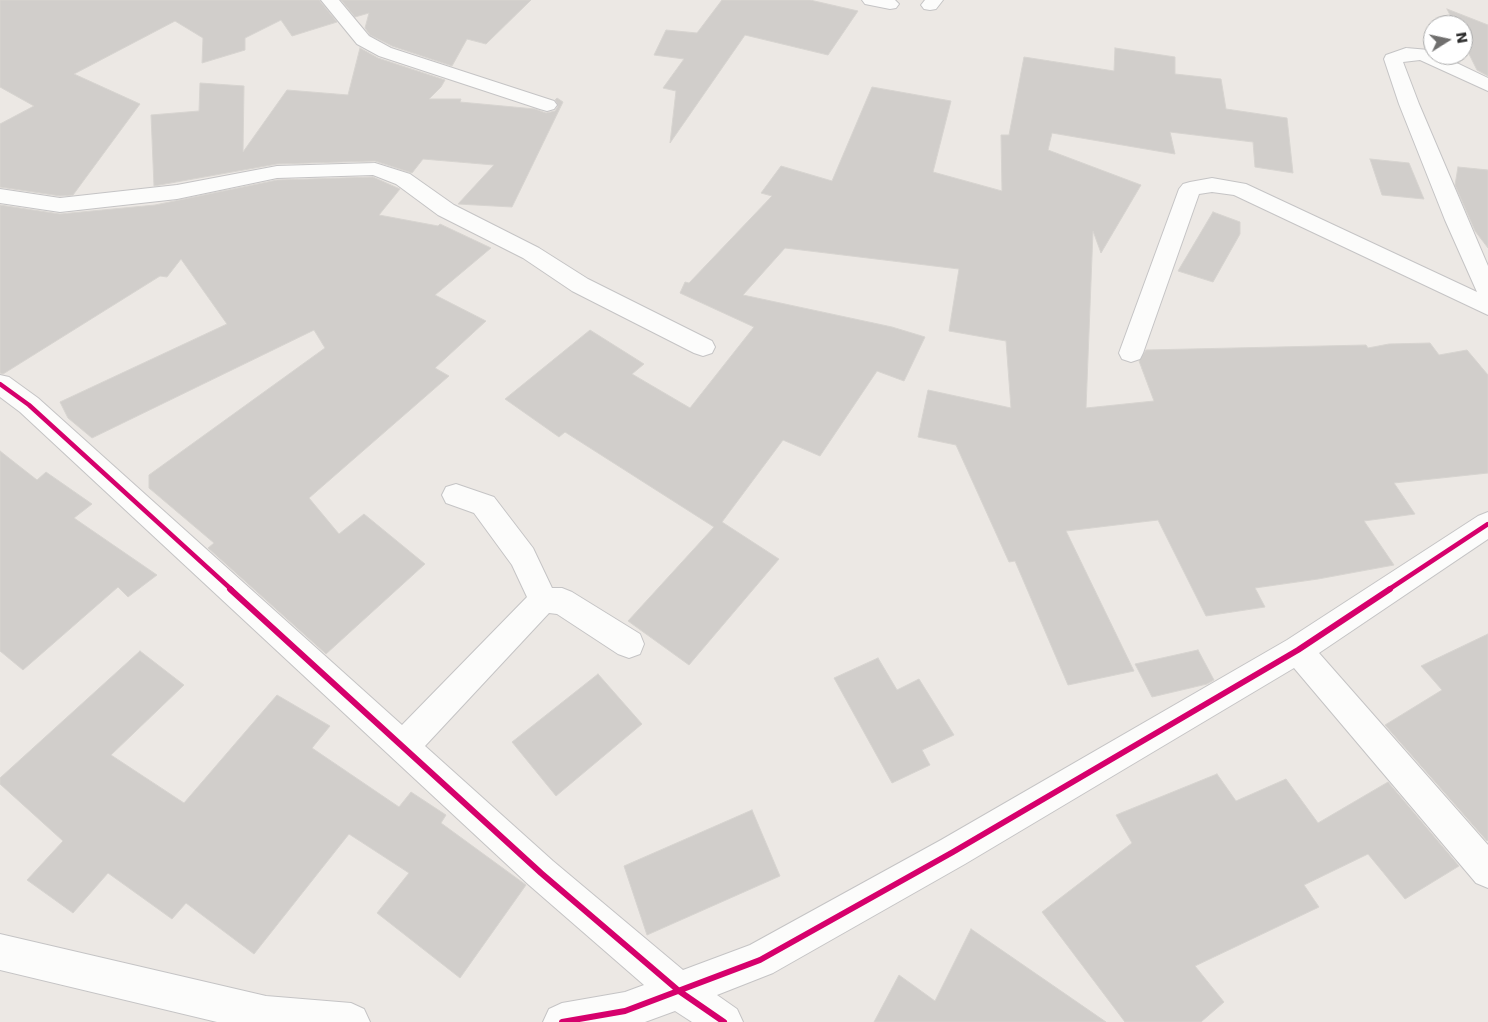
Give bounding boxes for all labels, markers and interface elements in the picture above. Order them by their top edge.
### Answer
north arrow [1423,15,1473,65]
text: N [1453,30,1471,45]

